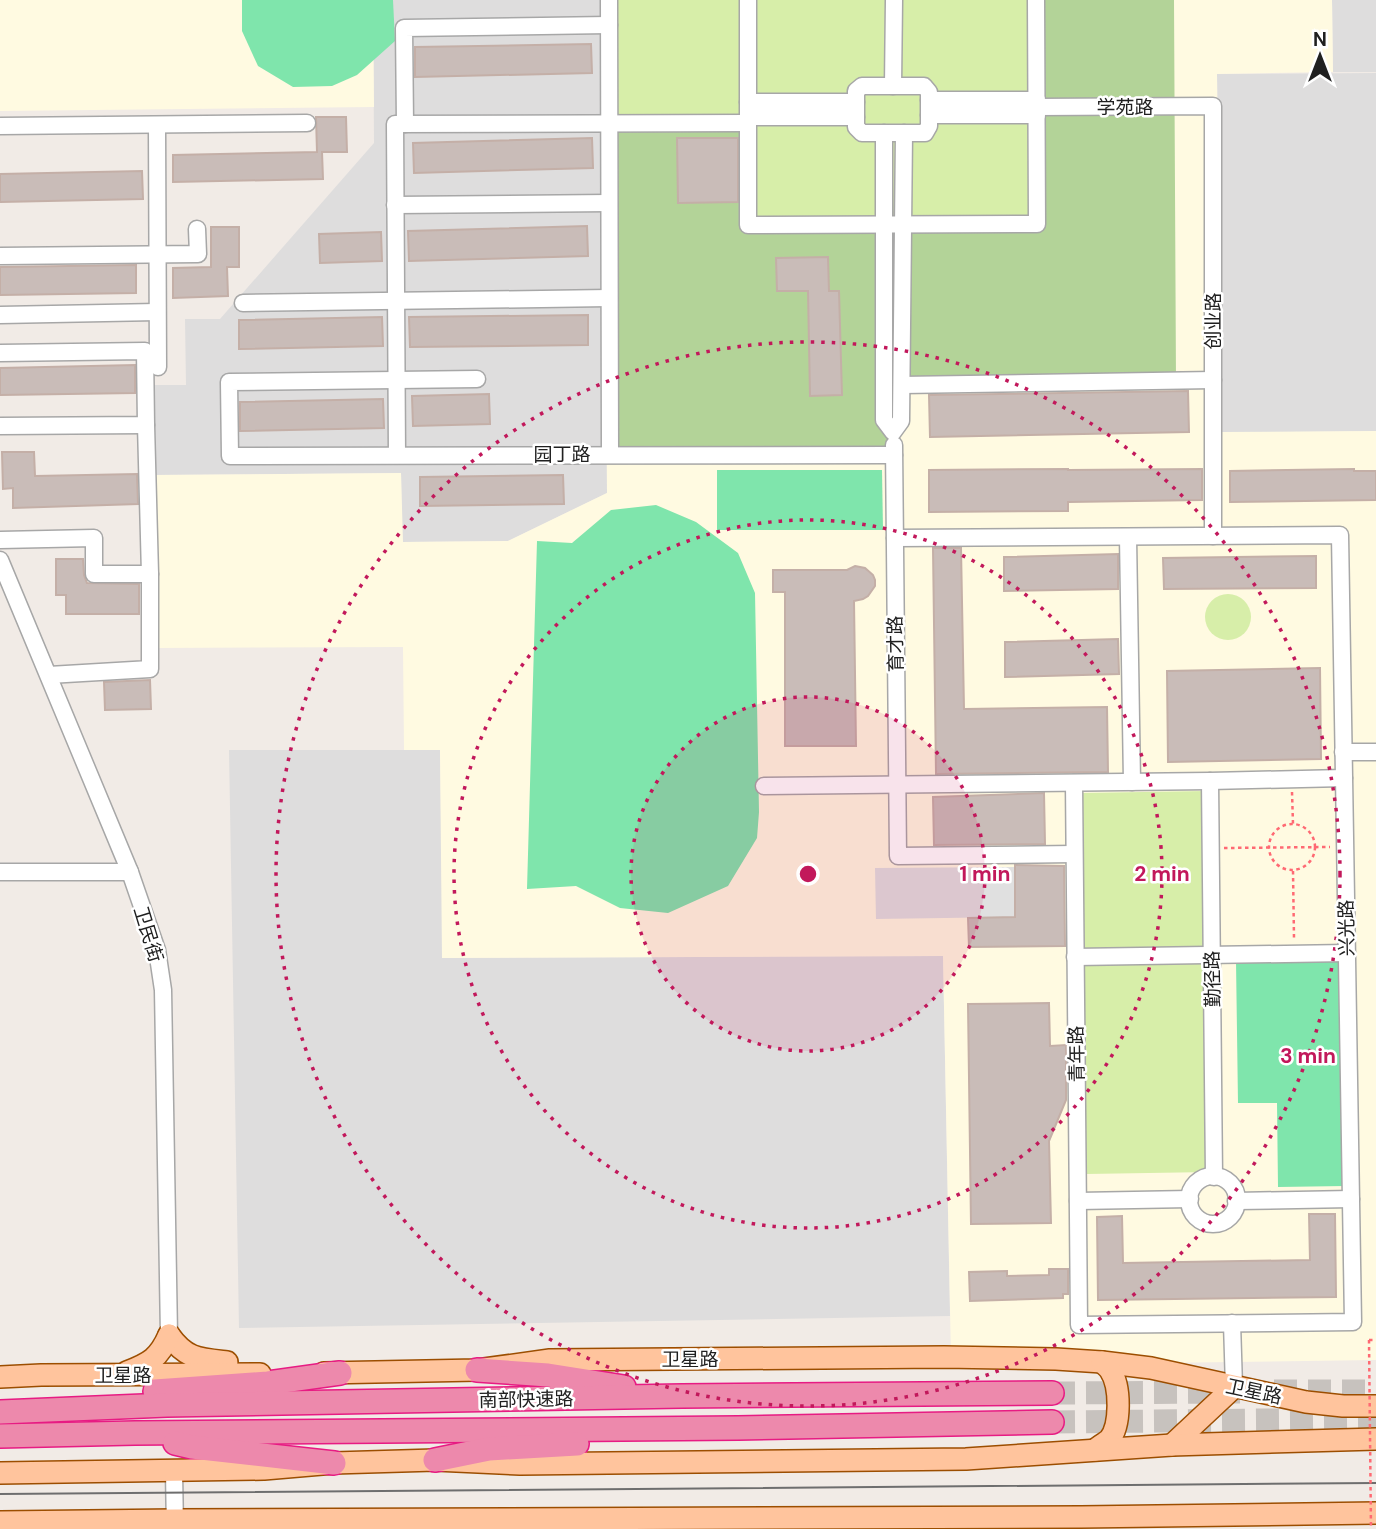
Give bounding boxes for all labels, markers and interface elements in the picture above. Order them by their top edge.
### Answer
north arrow [1285,21,1355,91]
text: N [1313,27,1327,52]
street label: 学苑路 [1096,95,1154,120]
street label: 创业路 [1201,292,1226,350]
street label: 园丁路 [533,442,591,467]
street label: 育才路 [883,615,908,673]
text: 1 min [959,860,1011,888]
text: 2 min [1134,860,1190,888]
centre of rings [796,862,820,886]
street label: 兴光路 [1334,899,1359,957]
street label: 卫民街 [128,903,169,965]
street label: 勤径路 [1200,950,1225,1008]
street label: 青年路 [1064,1025,1089,1083]
text: 3 min [1280,1042,1336,1070]
street label: 卫星路 [661,1347,719,1372]
street label: 卫星路 [94,1363,152,1388]
street label: 卫星路 [1223,1373,1284,1410]
street label: 南部快速路 [478,1386,574,1413]

